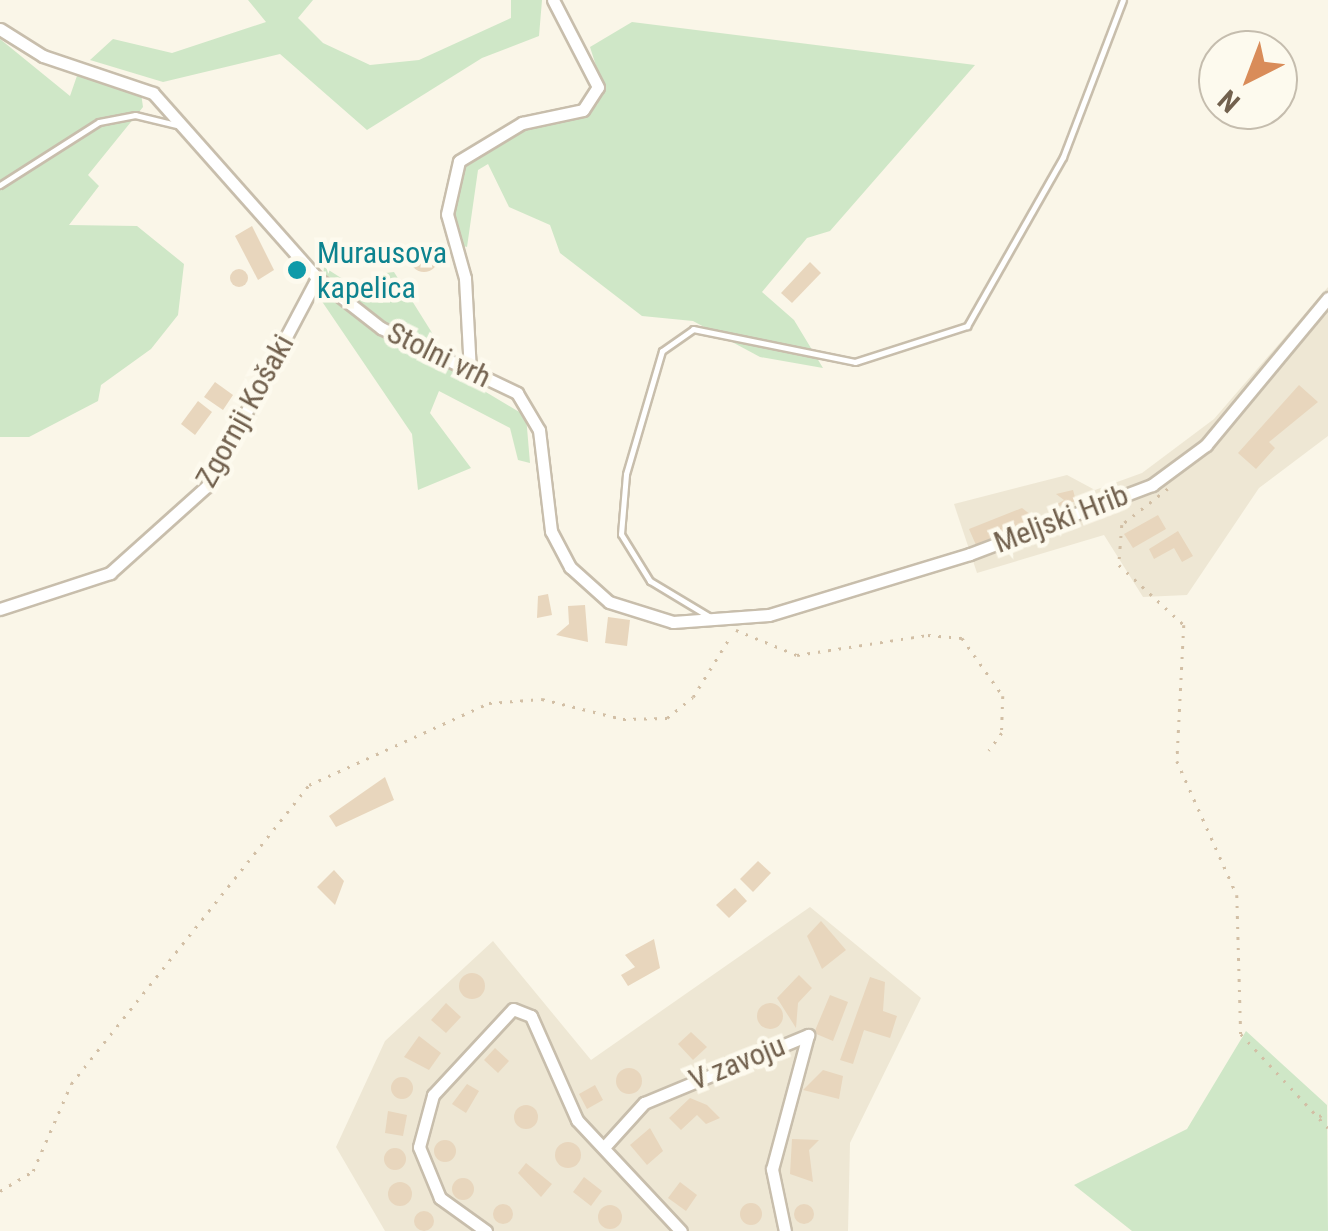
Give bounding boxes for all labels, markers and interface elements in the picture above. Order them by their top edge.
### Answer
north arrow [1198,30,1298,130]
text: N [1212,83,1246,119]
place label: Murausova kapelica [317,235,447,306]
marker: Murausova kapelica [286,259,308,281]
street label: Stolni vrh [381,315,497,395]
street label: Zgornji Košaki [188,328,302,494]
street label: Meljski Hrib [989,477,1133,561]
street label: V zavoju [684,1028,790,1098]

